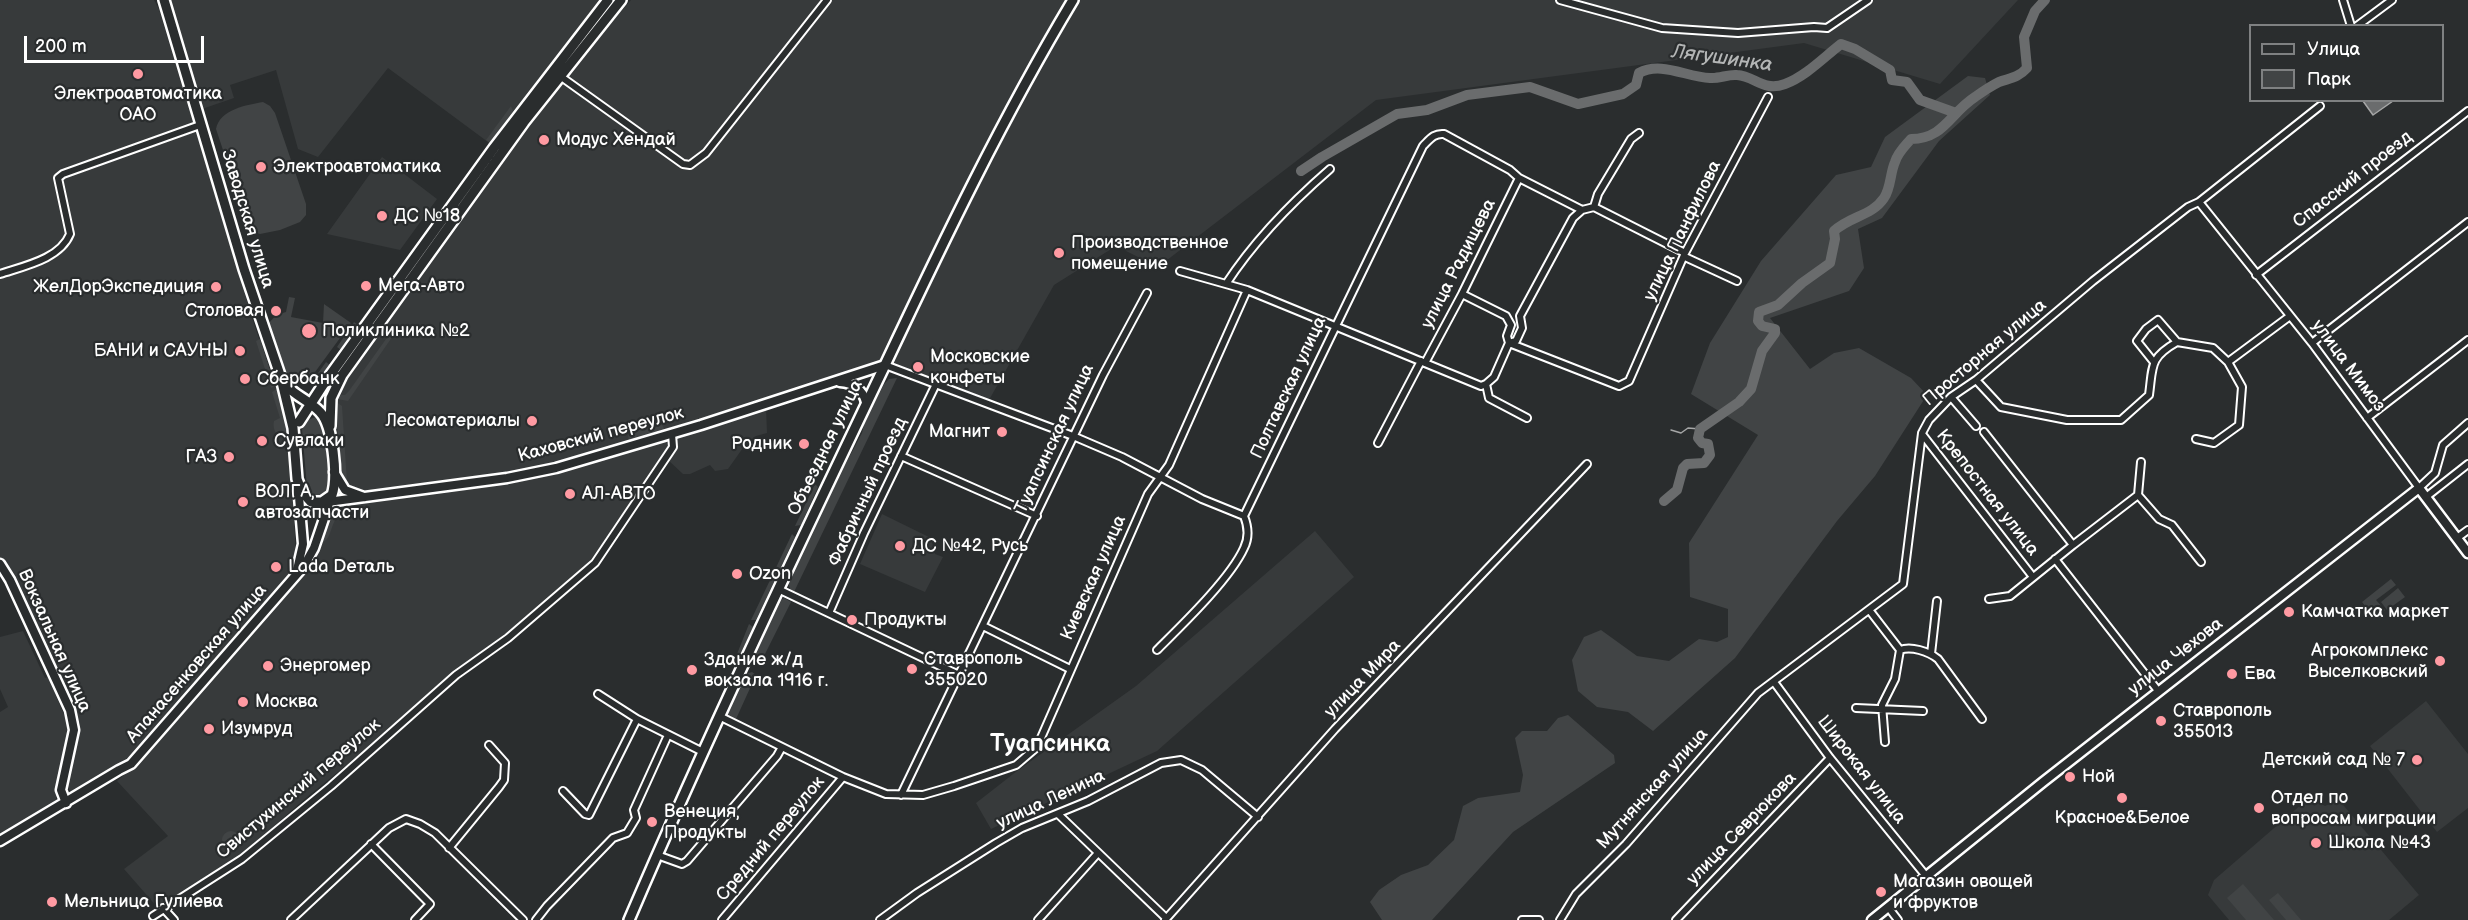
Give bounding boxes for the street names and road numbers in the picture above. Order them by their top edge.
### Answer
street label: Спасский проезд [2289,127,2417,233]
street label: Заводская улица [216,147,278,291]
street label: улица Панфилова [1640,157,1726,305]
street label: улица Радищева [1417,196,1501,332]
street label: Просторная улица [1919,295,2051,411]
street label: Полтавская улица [1247,313,1331,463]
street label: улица Мимоз [2306,316,2390,416]
street label: Туапсинская улица [1011,361,1099,517]
street label: Объездная улица [784,377,868,519]
street label: Каховский переулок [516,402,686,468]
street label: Фабричный проезд [824,414,912,570]
street label: Крепостная улица [1931,426,2043,560]
street label: Киевская улица [1057,512,1131,644]
street label: Вокзальная улица [13,566,95,716]
street label: Апанасенковская улица [122,580,272,748]
street label: улица Чехова [2124,613,2228,701]
street label: улица Мира [1320,635,1406,723]
street label: Широкая улица [1812,712,1910,828]
street label: Свистухинский переулок [213,714,385,864]
street label: Мутнянская улица [1593,724,1713,854]
street label: улица Ленина [993,765,1109,835]
street label: улица Севрюкова [1683,768,1801,890]
street label: Средний переулок [712,772,830,906]

